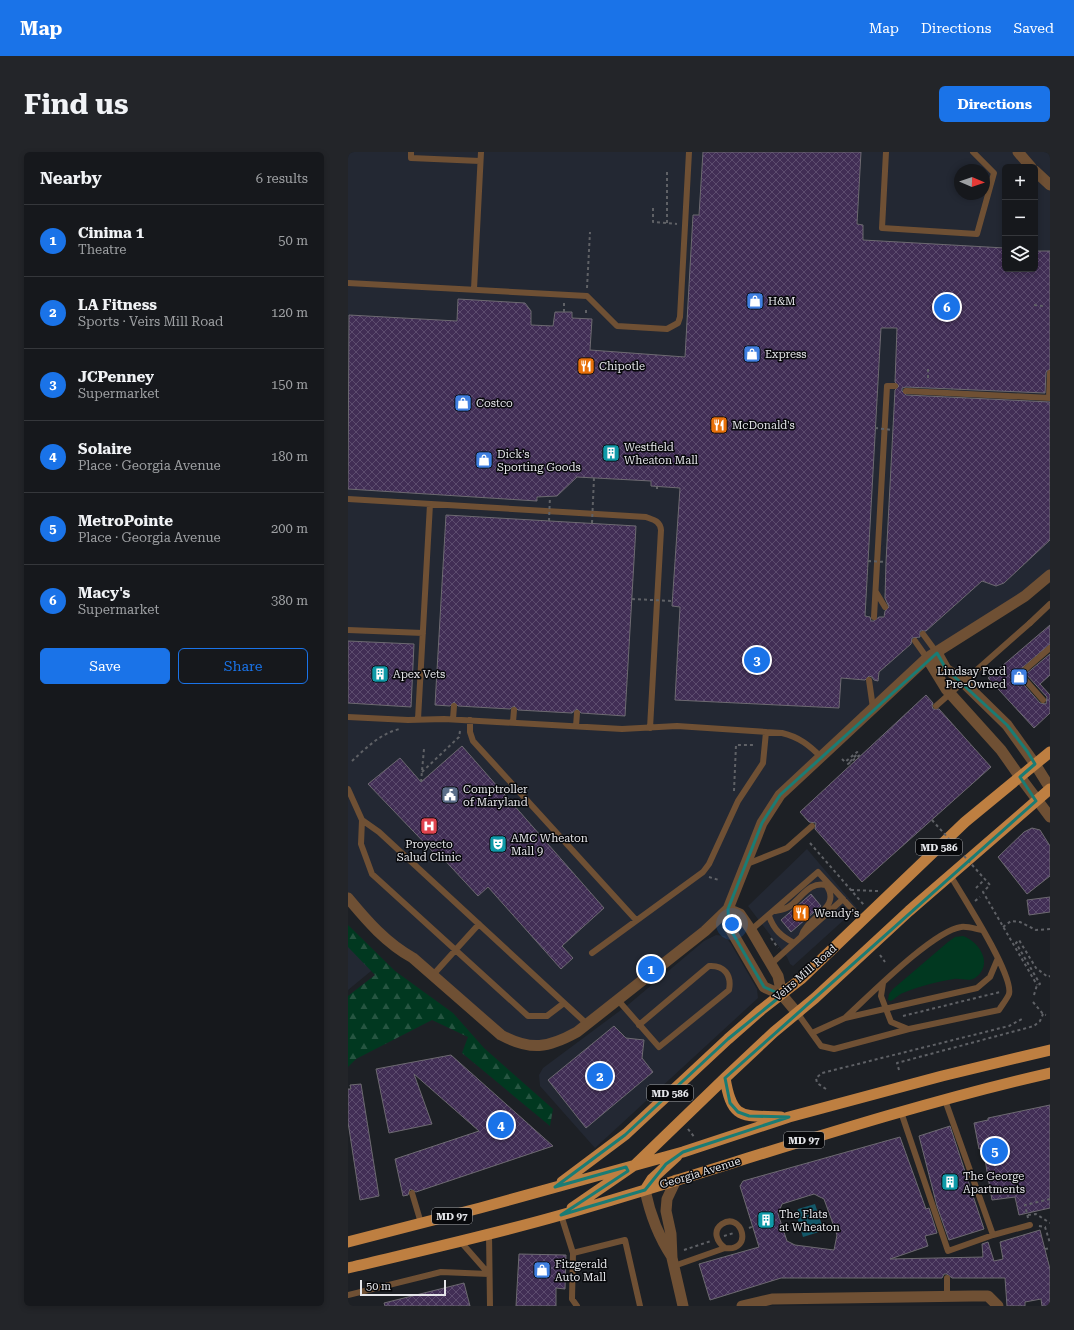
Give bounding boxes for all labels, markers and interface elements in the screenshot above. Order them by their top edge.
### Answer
text: Map [20,17,62,40]
text: Map [869,20,899,36]
text: Directions [921,20,991,36]
text: Saved [1013,20,1054,36]
button: Directions [939,86,1050,122]
text: Find us [24,88,128,121]
north arrow [954,164,990,200]
map controls [1002,164,1038,272]
button: + [1002,164,1038,200]
text: Nearby [40,168,102,188]
text: 6 results [256,171,308,186]
button: − [1002,200,1038,236]
text: Cinima 1 [78,224,144,242]
text: 1 [49,233,57,248]
text: 50 m [278,233,308,248]
button: layers [1002,236,1038,272]
text: Theatre [78,242,126,257]
shop icon: H&M [745,291,765,311]
pin: 6 [934,292,960,322]
place label: H&M [768,295,796,308]
text: LA Fitness [78,296,157,314]
text: 2 [49,305,57,320]
text: 120 m [271,305,308,320]
text: Sports · Veirs Mill Road [78,314,223,329]
shop icon: Express [742,344,762,364]
place label: Express [765,348,806,361]
restaurant icon: Chipotle [576,356,596,376]
place label: Chipotle [599,360,645,373]
text: JCPenney [78,368,154,386]
text: 3 [49,377,57,392]
text: 150 m [271,377,308,392]
text: Supermarket [78,386,159,401]
shop icon: Costco [453,393,473,413]
place label: Costco [476,397,513,410]
restaurant icon: McDonald's [709,415,729,435]
place label: McDonald's [732,419,795,432]
text: Solaire [78,440,132,458]
place label: Westfield Wheaton Mall [624,441,699,467]
building icon: Westfield Wheaton Mall [601,443,621,463]
place label: Dick's Sporting Goods [497,448,581,474]
text: 4 [49,449,57,464]
text: 180 m [271,449,308,464]
shop icon: Dick's Sporting Goods [474,450,494,470]
text: Place · Georgia Avenue [78,458,221,473]
text: MetroPointe [78,512,173,530]
text: 5 [49,521,57,536]
text: 200 m [271,521,308,536]
text: Place · Georgia Avenue [78,530,221,545]
text: Macy's [78,584,130,602]
text: 6 [49,593,57,608]
text: 380 m [271,593,308,608]
text: Supermarket [78,602,159,617]
pin: 3 [744,645,770,675]
button: Save [40,648,170,684]
button: Share [178,648,308,684]
building icon: Apex Vets [370,664,390,684]
place label: Lindsay Ford Pre-Owned [937,665,1006,691]
shop icon: Lindsay Ford Pre-Owned [1009,667,1029,687]
place label: Apex Vets [393,668,445,681]
place label: Comptroller of Maryland [463,783,528,809]
public building icon: Comptroller of Maryland [440,785,460,805]
hospital icon: Proyecto Salud Clinic [419,816,439,836]
place label: AMC Wheaton Mall 9 [511,832,588,858]
theatre icon: AMC Wheaton Mall 9 [488,834,508,854]
place label: Proyecto Salud Clinic [397,838,461,864]
road number: MD 586 [916,839,962,855]
restaurant icon: Wendy's [791,903,811,923]
place label: Wendy's [814,907,859,920]
your location [722,914,742,934]
street label: Veirs Mill Road [771,942,839,1004]
pin: 1 [638,954,664,984]
pin: 2 [587,1061,613,1091]
road number: MD 586 [647,1085,693,1101]
pin: 4 [488,1110,514,1140]
road number: MD 97 [784,1132,824,1148]
pin: 5 [982,1136,1008,1166]
street label: Georgia Avenue [658,1155,742,1191]
place label: The George Apartments [963,1170,1025,1196]
building icon: The George Apartments [940,1172,960,1192]
road number: MD 97 [432,1208,472,1224]
place label: The Flats at Wheaton [779,1208,840,1234]
building icon: The Flats at Wheaton [756,1210,776,1230]
place label: Fitzgerald Auto Mall [555,1258,607,1284]
shop icon: Fitzgerald Auto Mall [532,1260,552,1280]
scale bar [360,1278,446,1297]
text: 50 m [366,1280,391,1293]

